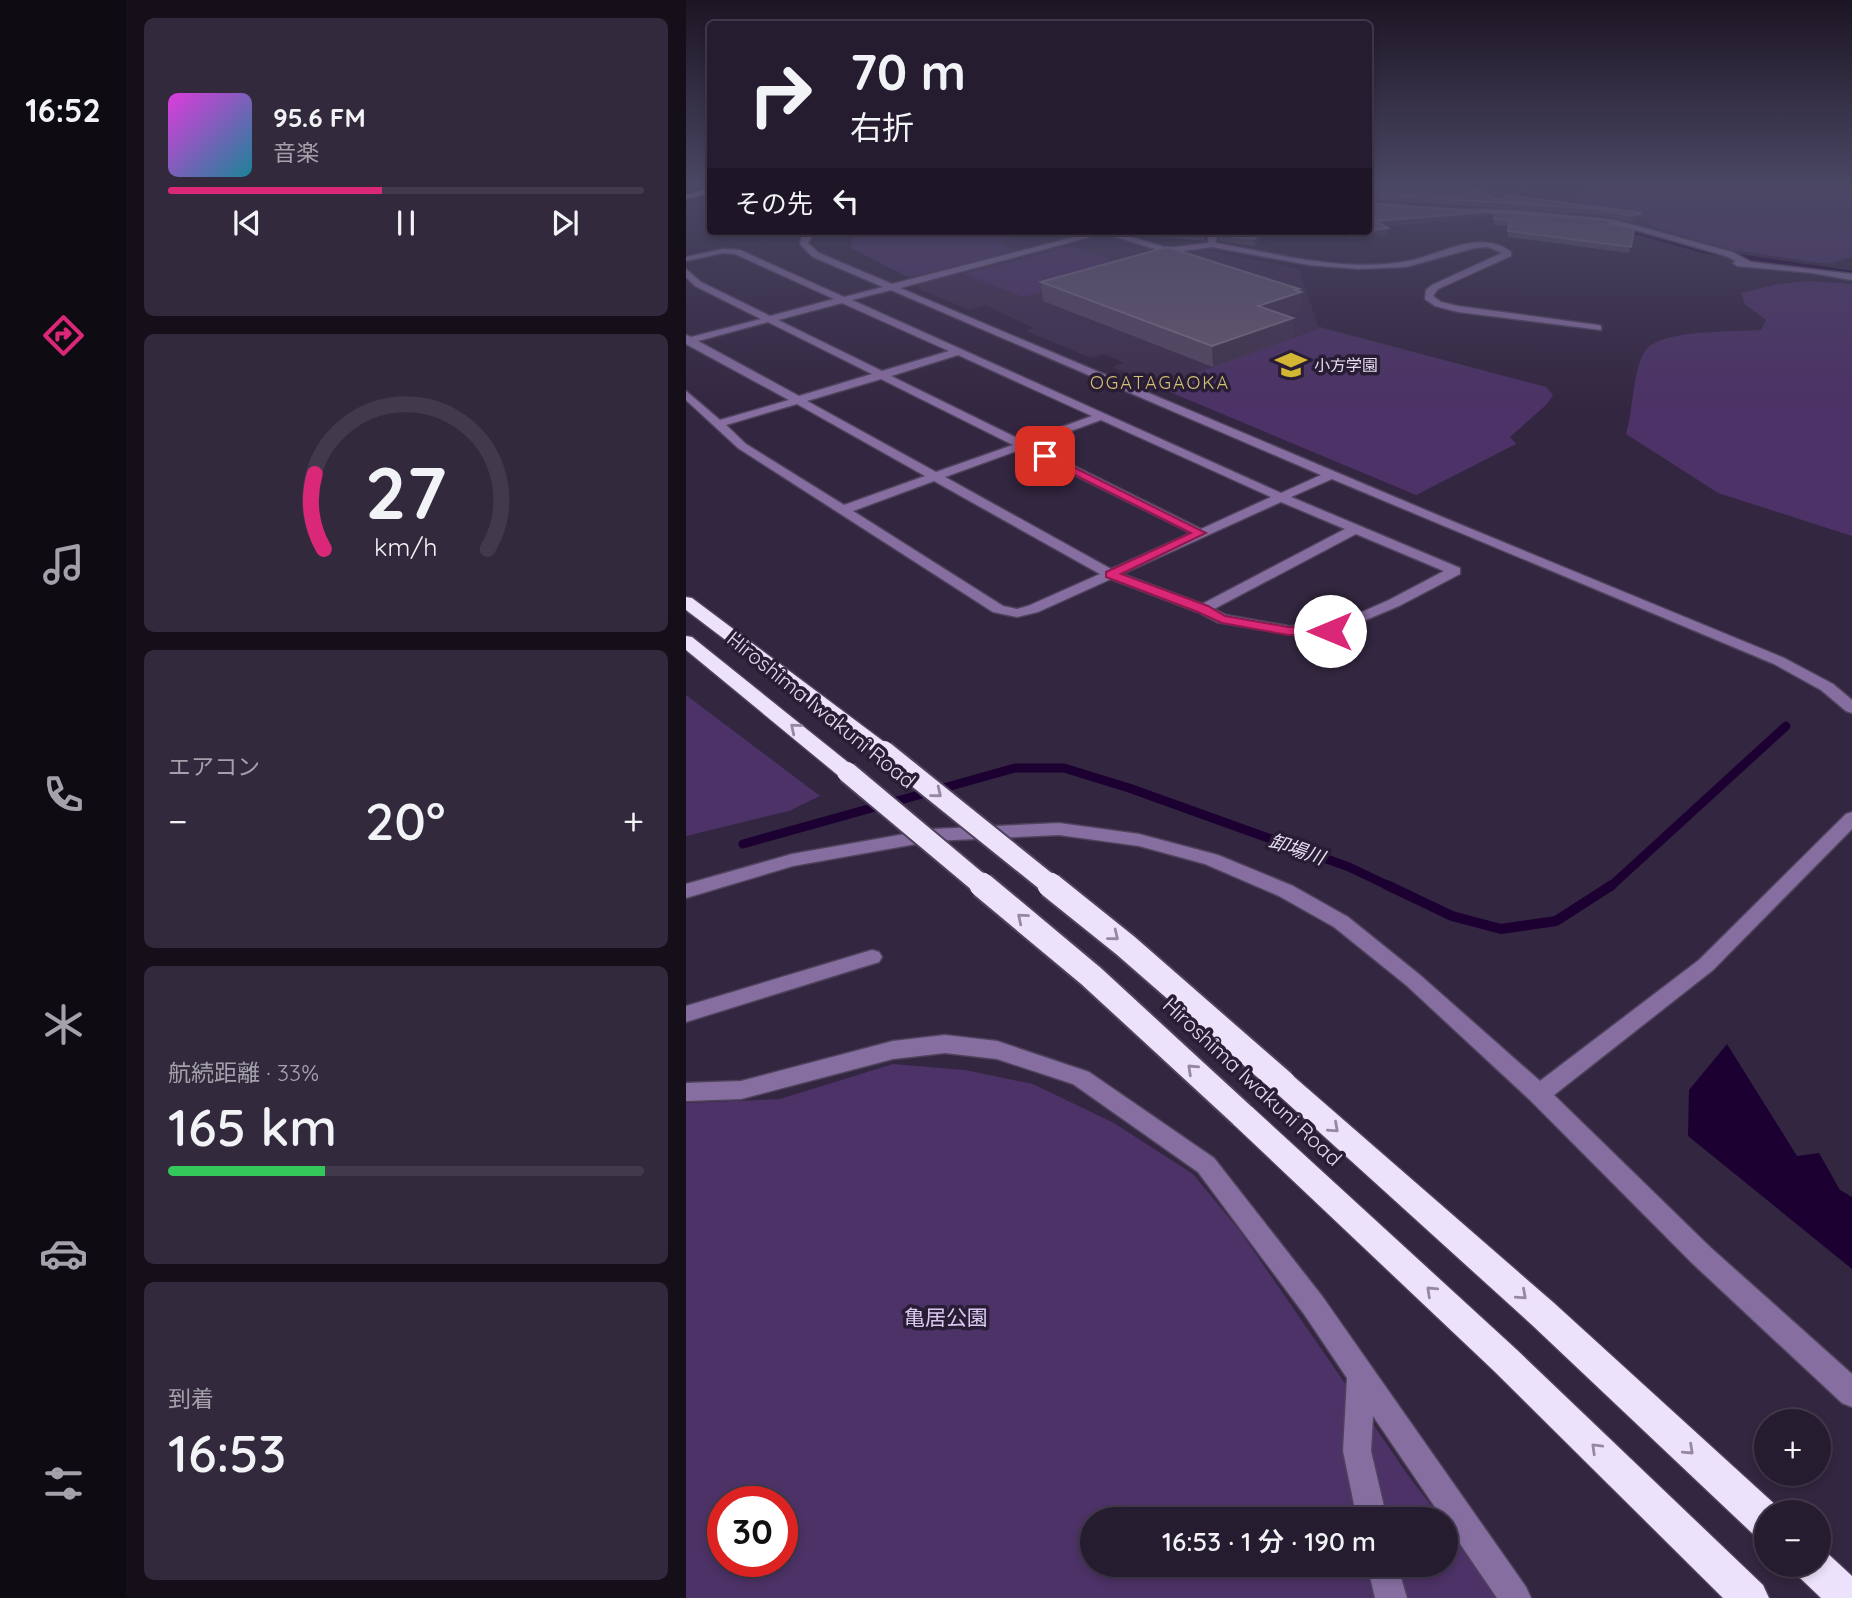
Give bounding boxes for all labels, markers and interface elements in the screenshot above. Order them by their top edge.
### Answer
text: 70 m [850,41,966,102]
icon: right [735,49,826,140]
text: 16:52 [25,90,101,130]
text: 95.6 FM [273,101,366,134]
text: 右折 [850,107,914,147]
text: 音楽 [273,138,319,167]
icon: left [827,182,865,220]
text: その先 [735,187,813,220]
icon: previous [228,204,266,242]
icon: pause [387,204,425,242]
icon: next [546,204,584,242]
icon: directions [39,311,88,360]
school or university icon: 小方学園 [1274,348,1308,382]
place label: 小方学園 [1314,355,1378,375]
district label: OGATAGAOKA [1090,371,1230,394]
pin [1015,426,1075,486]
icon: arrive [1026,437,1064,475]
text: 27 [365,446,447,537]
text: km/h [374,531,438,562]
icon: music [39,540,88,589]
position arrow [1293,594,1367,668]
street label: Hiroshima Iwakuni Road [722,625,921,793]
one-way arrow [790,724,803,736]
text: エアコン [168,752,260,781]
icon: phone [39,770,88,819]
one-way arrow [929,785,941,798]
text: 20° [365,788,445,853]
text: − [168,797,188,845]
text: + [623,797,644,845]
water label: 卸場川 [1266,828,1330,870]
one-way arrow [1017,914,1030,926]
one-way arrow [1105,928,1118,940]
street label: Hiroshima Iwakuni Road [1158,992,1348,1171]
icon: climate [39,1000,88,1049]
text: 航続距離 · 33% [168,1058,319,1087]
one-way arrow [1187,1065,1200,1077]
text: 165 km [168,1094,337,1159]
one-way arrow [1326,1120,1339,1132]
icon: car [39,1229,88,1278]
one-way arrow [1426,1287,1439,1300]
one-way arrow [1514,1287,1527,1299]
park label: 亀居公園 [904,1304,988,1330]
text: 到着 [168,1384,214,1413]
map controls [1754,1409,1831,1577]
button: + [1754,1409,1831,1486]
text: 16:53 [168,1420,286,1485]
one-way arrow [1681,1441,1694,1454]
one-way arrow [1591,1443,1604,1456]
icon: filters [39,1459,88,1508]
speed limit sign: 30 [707,1486,798,1577]
button: − [1754,1500,1831,1577]
text: 16:53 · 1 分 · 190 m [1162,1525,1376,1558]

